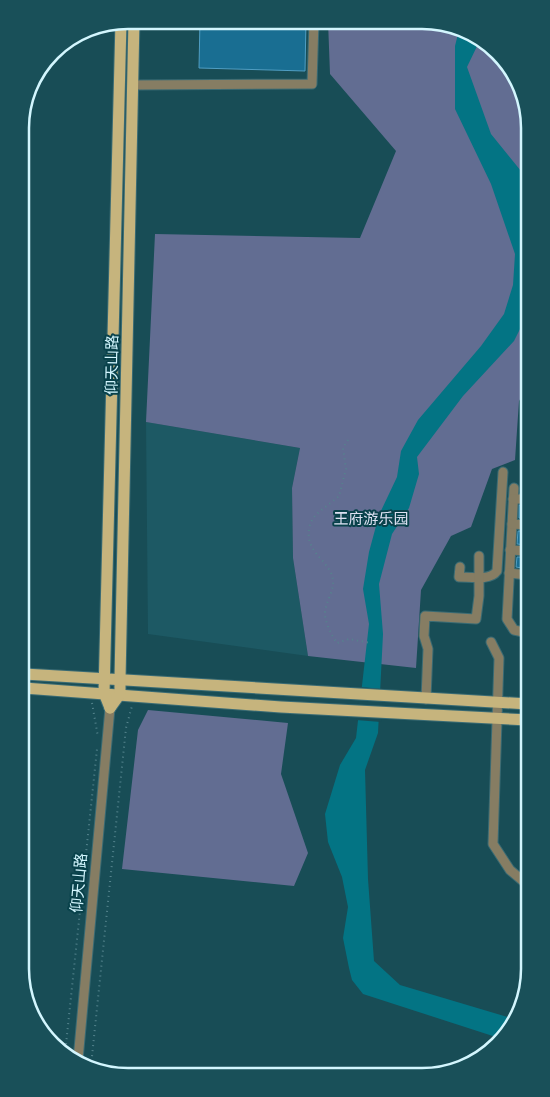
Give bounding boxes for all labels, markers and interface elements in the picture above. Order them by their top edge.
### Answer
street label: 仰天山路 [102,335,122,395]
park label: 王府游乐园 [333,510,409,528]
street label: 仰天山路 [67,852,91,914]

